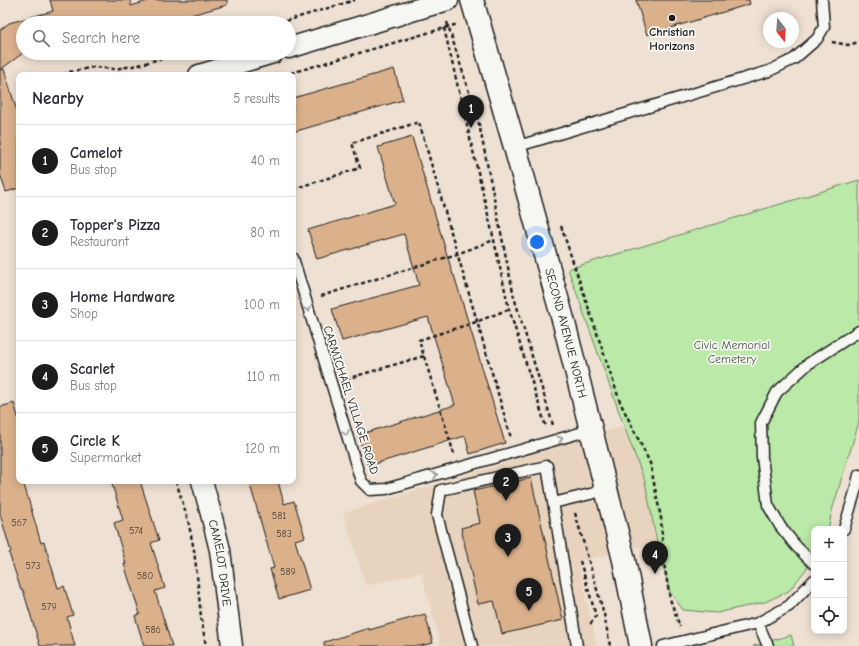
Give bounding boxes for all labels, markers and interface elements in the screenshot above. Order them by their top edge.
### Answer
north arrow [763,12,799,48]
marker: Christian Horizons [667,13,677,23]
search box [16,16,296,60]
place label: Christian Horizons [649,25,695,53]
icon: search [30,27,52,49]
text: Search here [62,29,140,47]
text: Nearby [32,89,83,108]
text: 5 results [233,91,280,106]
pin: 1 [458,95,484,128]
text: Camelot [70,144,122,162]
text: 1 [42,153,48,168]
text: 40 m [251,153,280,168]
text: Bus stop [70,162,117,177]
text: Topper's Pizza [70,216,160,234]
text: 2 [42,225,48,240]
text: 80 m [250,225,280,240]
your location [527,232,547,252]
text: Restaurant [70,234,129,249]
street label: SECOND AVENUE NORTH [542,267,590,399]
text: Home Hardware [70,288,175,306]
text: 3 [42,297,48,312]
text: 100 m [244,297,280,312]
one-way arrow [304,305,312,312]
text: Shop [70,306,98,321]
street label: CARMICHAEL VILLAGE ROAD [320,324,382,476]
park label: Civic Memorial Cemetery [694,338,770,366]
text: Scarlet [70,360,115,378]
text: 4 [42,369,48,384]
text: 110 m [247,369,280,384]
text: Bus stop [70,378,117,393]
one-way arrow [341,430,350,437]
text: Circle K [70,432,120,450]
one-way arrow [556,435,563,444]
text: 5 [42,441,48,456]
text: 120 m [245,441,280,456]
text: Supermarket [70,450,141,465]
pin: 2 [493,468,519,501]
one-way arrow [431,471,438,480]
house number: 581 [272,510,286,522]
house number: 567 [11,517,27,529]
street label: CAMELOT DRIVE [206,518,234,607]
pin: 3 [495,524,521,557]
house number: 574 [129,525,143,537]
map controls [811,526,847,634]
button: + [811,526,847,562]
house number: 583 [276,528,292,540]
pin: 4 [642,541,668,574]
house number: 573 [25,560,41,572]
button: − [811,562,847,598]
house number: 589 [280,566,296,578]
house number: 580 [137,570,153,582]
pin: 5 [516,578,542,611]
button: locate [811,598,847,634]
house number: 579 [41,601,57,613]
house number: 586 [145,624,161,636]

